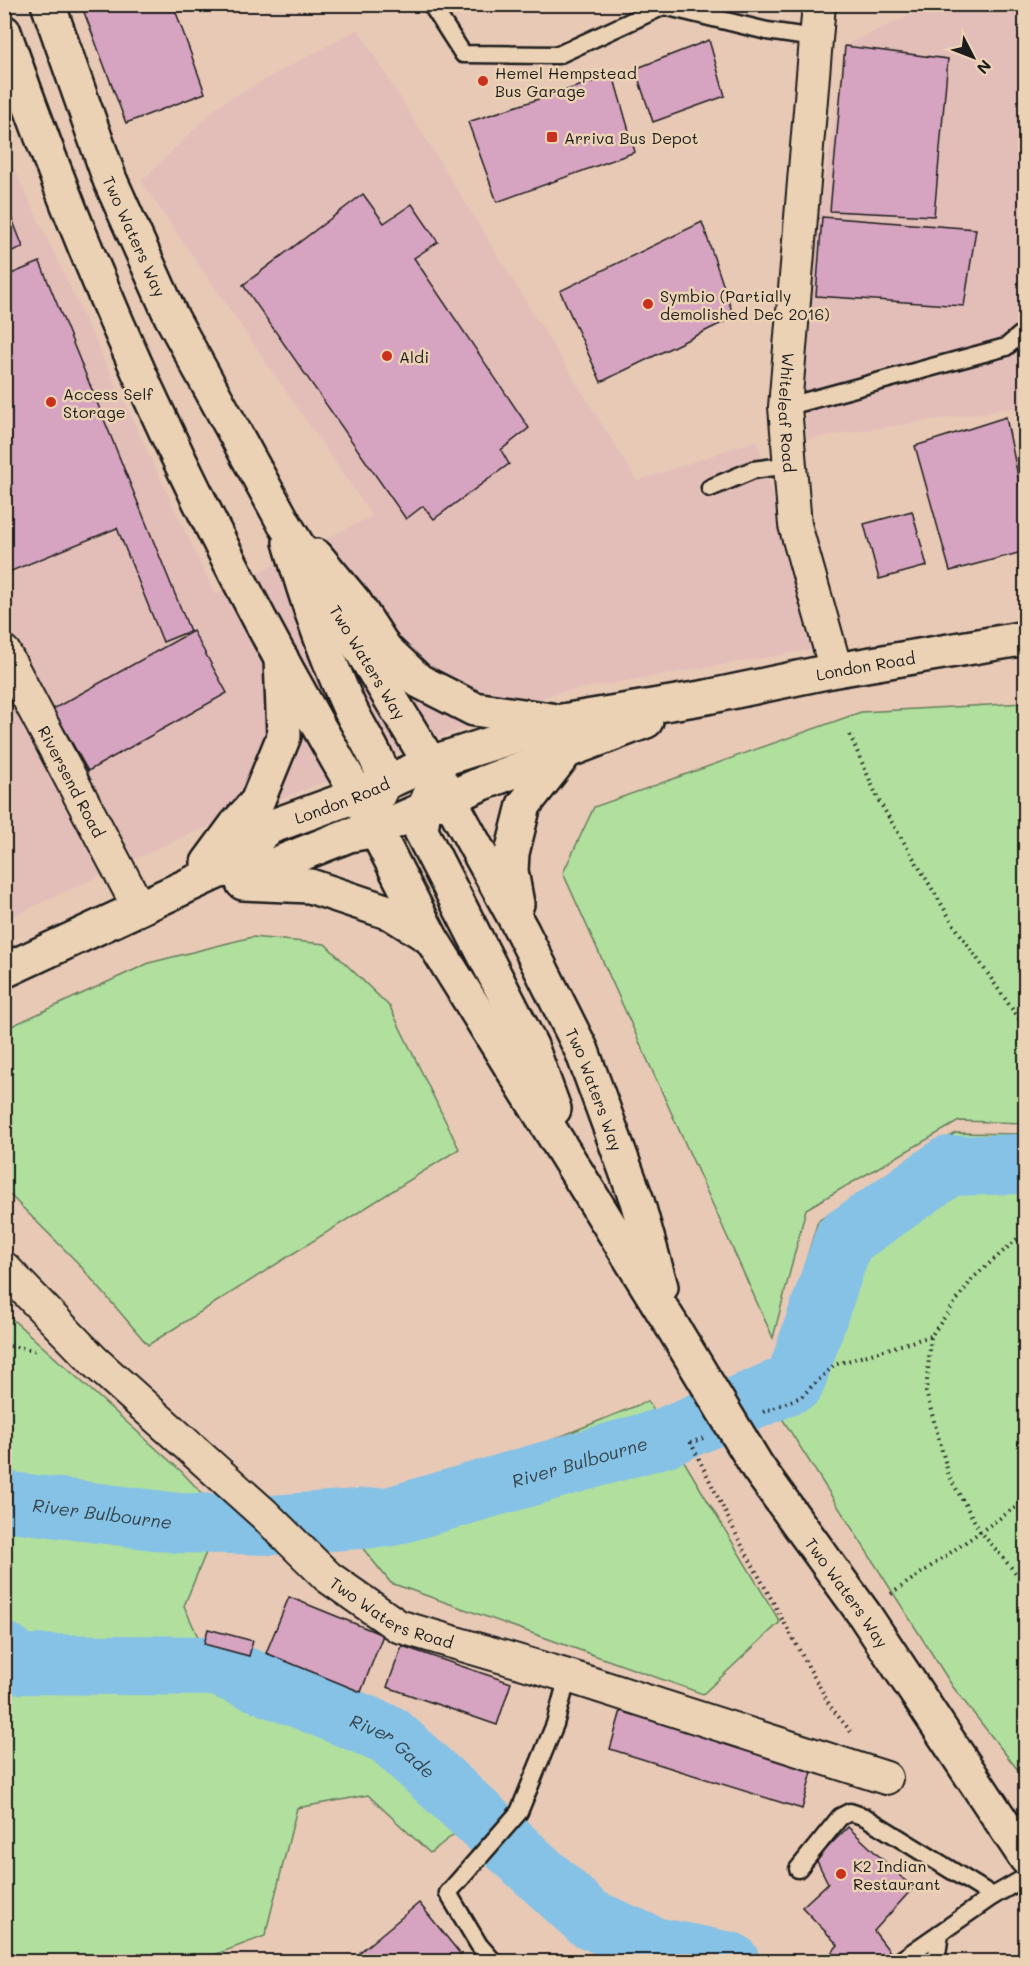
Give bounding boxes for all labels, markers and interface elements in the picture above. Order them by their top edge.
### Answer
north arrow [943,27,1003,87]
text: N [973,56,996,79]
place label: Hemel Hempstead Bus Garage [495,62,637,101]
marker: Hemel Hempstead Bus Garage [476,74,490,88]
place label: Arriva Bus Depot [564,127,698,148]
marker: Arriva Bus Depot [545,130,559,144]
street label: Two Waters Way [99,172,171,300]
place label: Symbio (Partially demolished Dec 2016) [660,285,830,324]
marker: Symbio (Partially demolished Dec 2016) [641,297,655,311]
place label: Aldi [399,346,429,367]
marker: Aldi [380,349,394,363]
street label: Whiteleaf Road [774,352,801,473]
place label: Access Self Storage [63,383,153,422]
marker: Access Self Storage [44,395,58,409]
street label: Two Waters Way [326,601,411,723]
street label: London Road [814,646,917,684]
street label: Riversend Road [34,722,110,841]
street label: London Road [291,772,392,828]
street label: Two Waters Way [561,1024,628,1154]
water label: River Bulbourne [509,1431,650,1493]
water label: River Bulbourne [31,1493,173,1534]
street label: Two Waters Way [801,1533,894,1651]
street label: Two Waters Road [326,1571,456,1652]
water label: River Gade [346,1708,440,1783]
place label: K2 Indian Restaurant [853,1855,941,1894]
marker: K2 Indian Restaurant [834,1867,848,1881]

